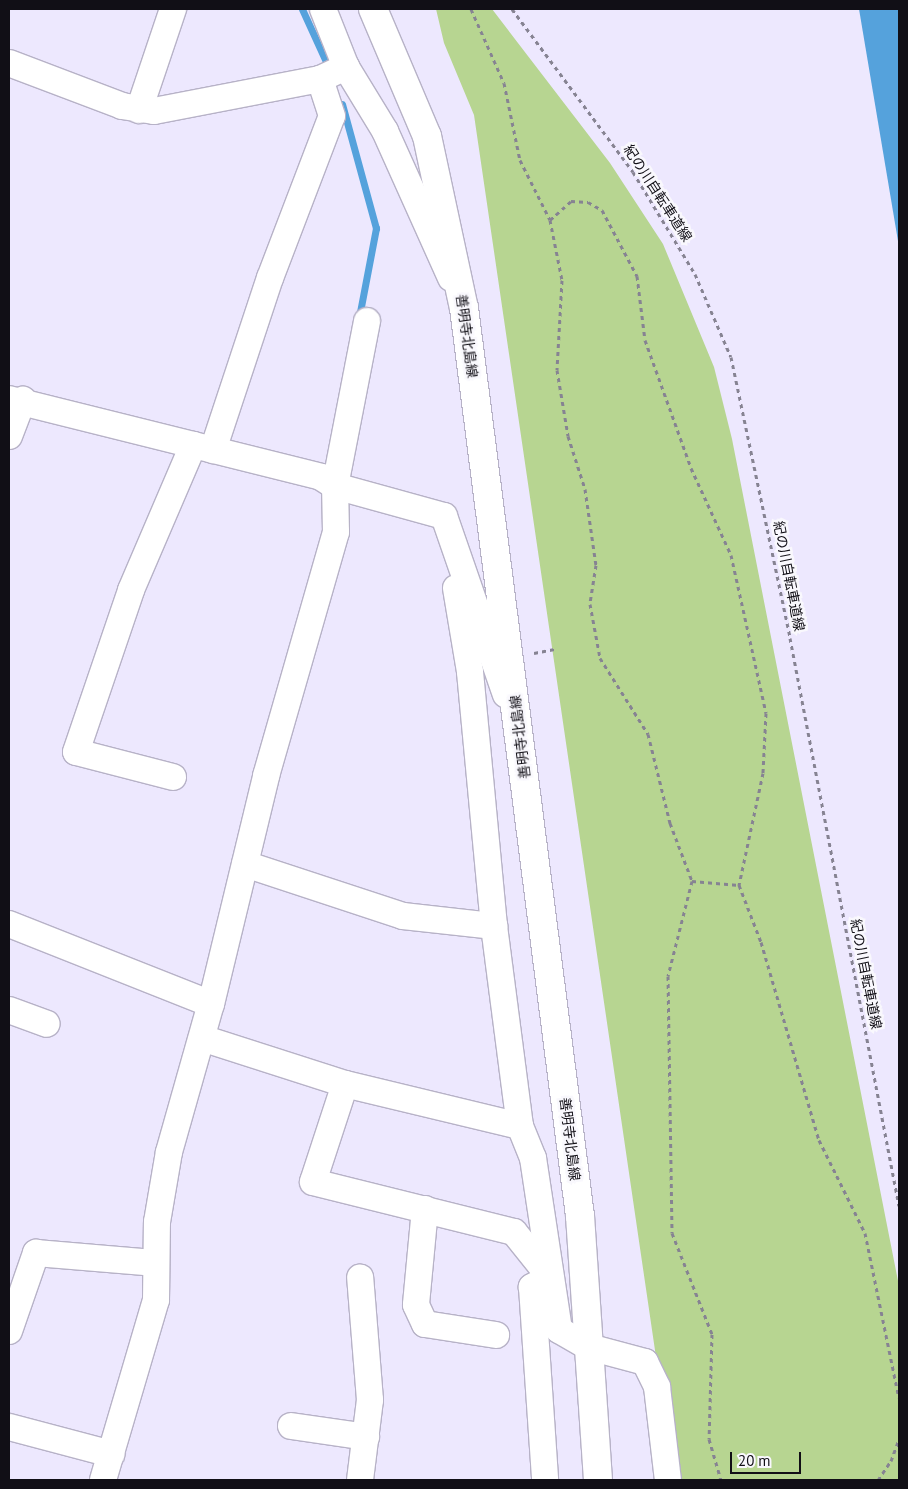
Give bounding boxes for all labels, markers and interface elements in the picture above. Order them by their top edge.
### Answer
street label: 紀の川自転車道線 [620,141,696,245]
street label: 善明寺北島線 [453,293,481,379]
street label: 紀の川自転車道線 [770,519,808,633]
street label: 善明寺北島線 [507,694,533,780]
street label: 紀の川自転車道線 [847,917,885,1031]
street label: 善明寺北島線 [557,1096,583,1182]
scale bar [733,1442,804,1474]
text: 20 m [738,1451,771,1470]

